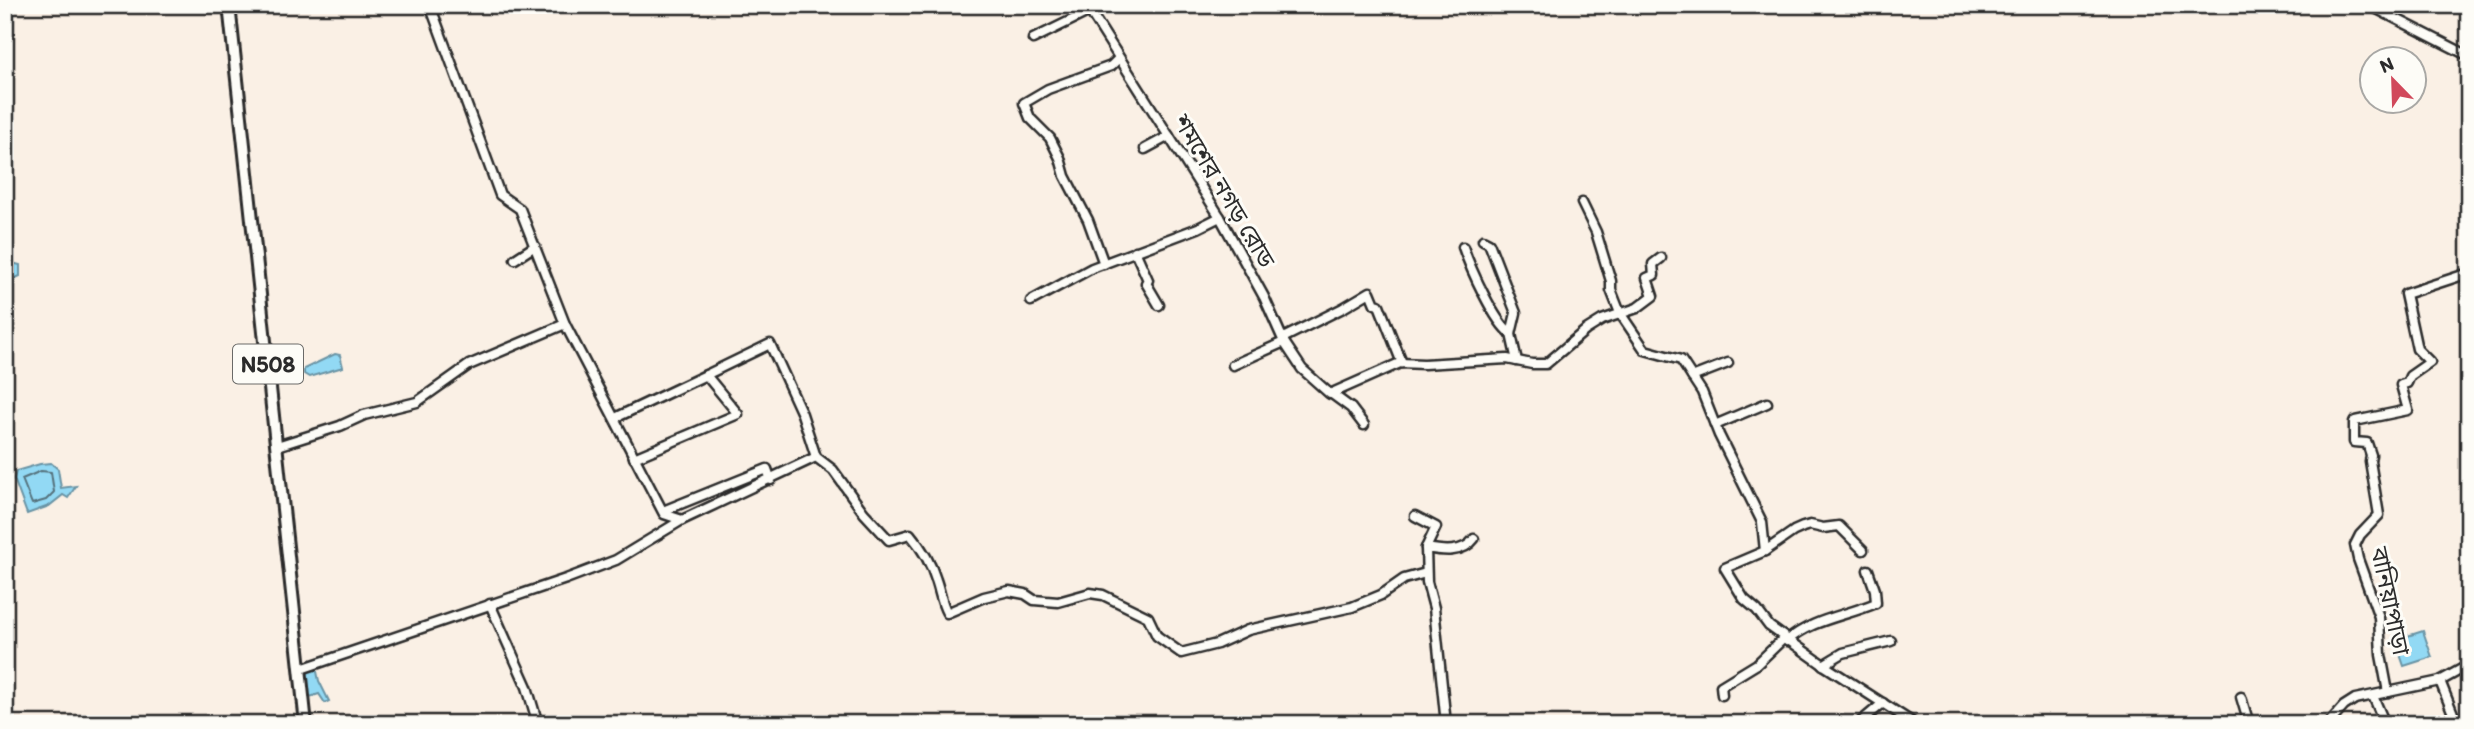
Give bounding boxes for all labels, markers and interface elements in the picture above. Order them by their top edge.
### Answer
north arrow [2358,46,2428,116]
text: N [2376,52,2397,78]
street label: শমশের নগড় রোড [1167,108,1282,273]
road number: N508 [233,344,303,384]
street label: বানিয়াপাড়া [2365,543,2416,658]

